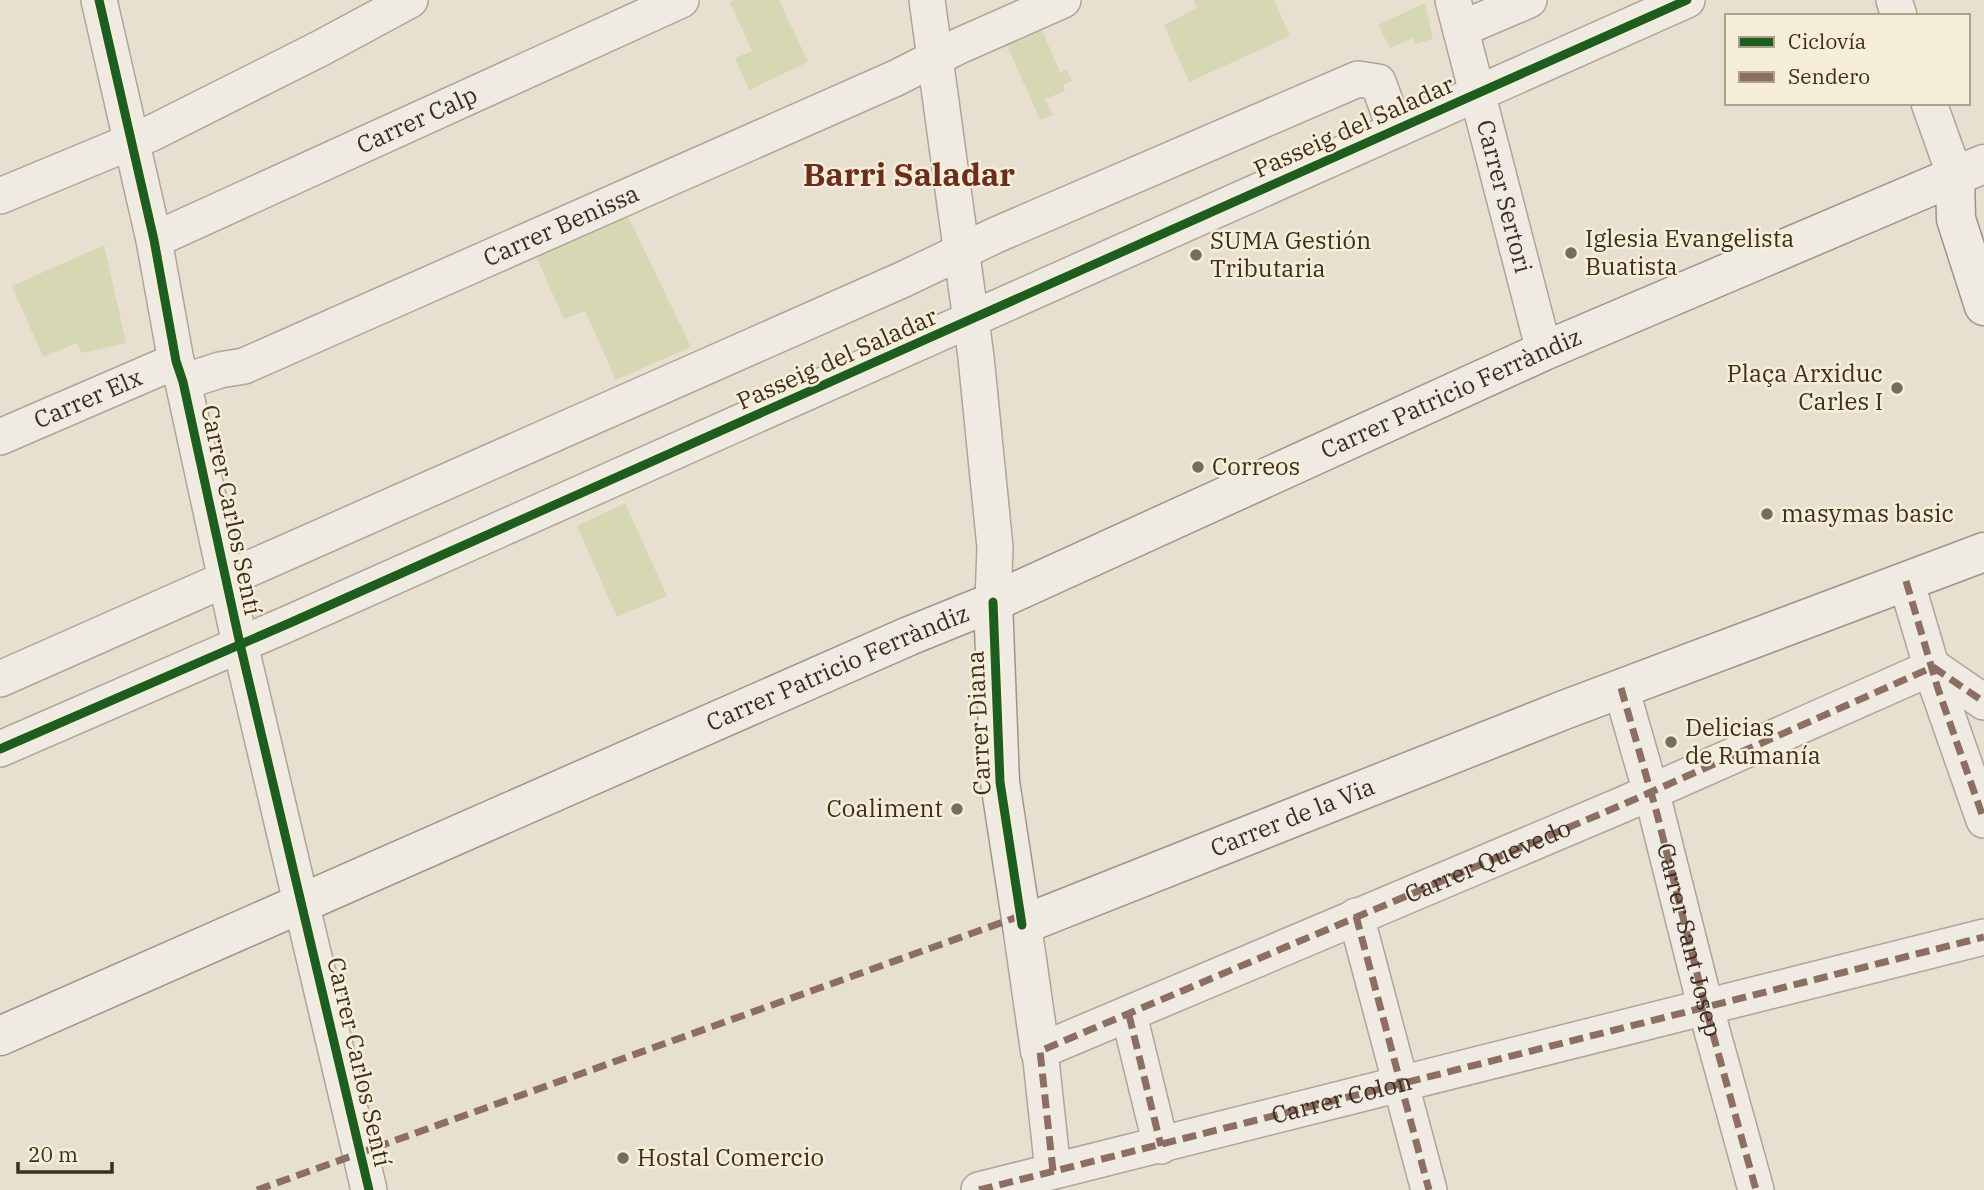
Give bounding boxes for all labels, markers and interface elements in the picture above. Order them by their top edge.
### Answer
legend [1725,14,1970,105]
text: Ciclovía [1788,27,1866,55]
text: Sendero [1788,62,1870,90]
street label: Passeig del Saladar [1248,67,1459,185]
street label: Carrer Calp [351,78,482,161]
street label: Carrer Sertori [1470,116,1540,276]
district label: Barri Saladar [803,153,1015,195]
street label: Carrer Benissa [478,177,644,273]
place label: Iglesia Evangelista Buatista [1585,222,1794,282]
place label: SUMA Gestión Tributaria [1210,224,1371,284]
marker: Iglesia Evangelista Buatista [1563,245,1579,261]
marker: SUMA Gestión Tributaria [1188,247,1204,263]
street label: Passeig del Saladar [731,299,942,417]
street label: Carrer Patricio Ferràndiz [1315,320,1586,466]
place label: Plaça Arxiduc Carles I [1727,357,1883,417]
street label: Carrer Elx [29,361,147,435]
marker: Plaça Arxiduc Carles I [1889,380,1905,396]
street label: Carrer Carlos Sentí [194,402,270,618]
place label: Correos [1212,450,1300,482]
marker: Correos [1190,459,1206,475]
place label: masymas basic [1781,497,1954,529]
marker: masymas basic [1759,506,1775,522]
street label: Carrer Patricio Ferràndiz [701,596,973,738]
street label: Carrer Diana [958,650,998,796]
place label: Delicias de Rumanía [1685,711,1821,771]
marker: Delicias de Rumanía [1663,734,1679,750]
street label: Carrer de la Via [1206,770,1379,864]
place label: Coaliment [826,792,943,824]
marker: Coaliment [949,801,965,817]
street label: Carrer Quevedo [1399,811,1576,910]
street label: Carrer Sant Josep [1650,839,1730,1040]
street label: Carrer Carlos Sentí [320,954,400,1170]
street label: Carrer Colon [1268,1065,1415,1131]
scale bar [18,1130,112,1174]
text: 20 m [28,1140,78,1168]
place label: Hostal Comercio [637,1141,824,1173]
marker: Hostal Comercio [615,1150,631,1166]

